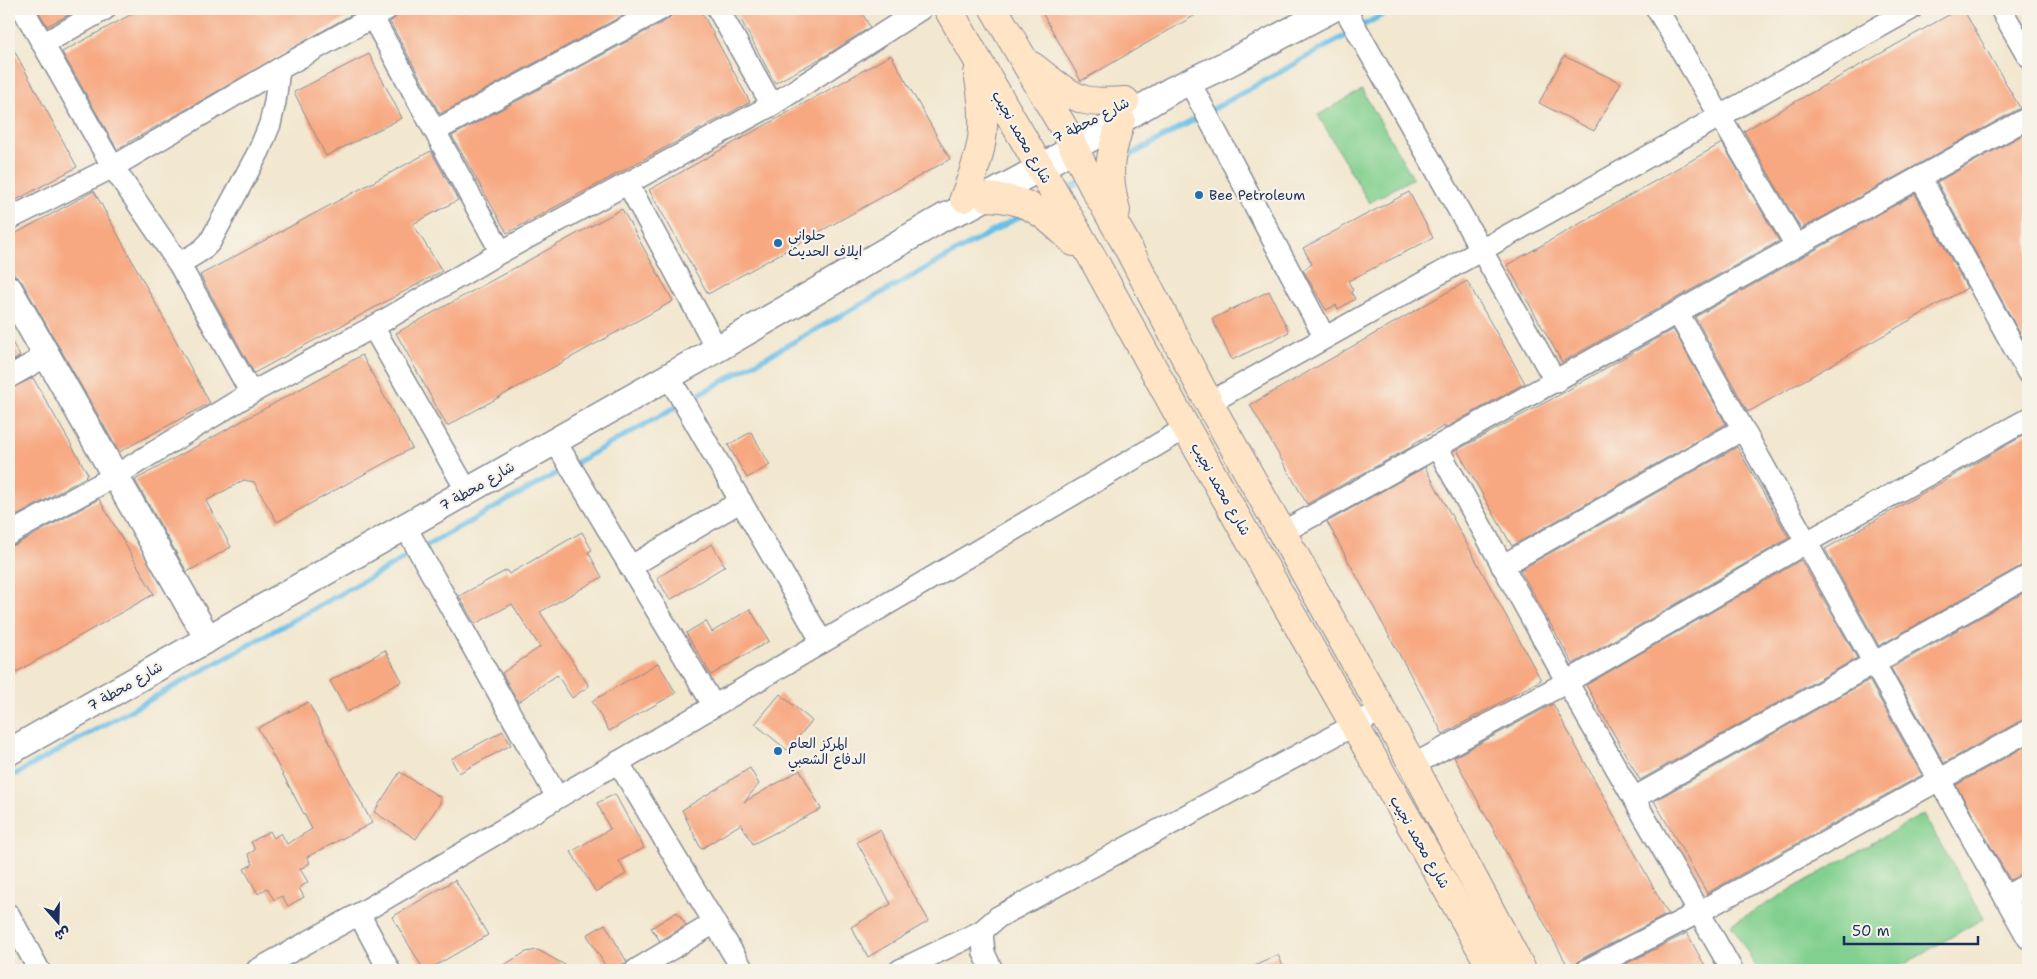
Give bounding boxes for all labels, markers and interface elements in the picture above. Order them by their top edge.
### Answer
street label: شارع محمد نجيب [987,87,1056,187]
street label: شارع محطة 7 [1050,93,1133,148]
place label: Bee Petroleum [1209,186,1305,204]
marker: Bee Petroleum [1193,189,1205,201]
place label: حلواني ايلاف الحديث [788,226,862,260]
marker: حلواني ايلاف الحديث [772,237,784,249]
street label: شارع محمد نجيب [1186,439,1255,539]
street label: شارع محطة 7 [436,457,518,516]
street label: شارع محطة 7 [84,657,166,716]
place label: المركز العام الدفاع الشعبي [788,734,866,772]
marker: المركز العام الدفاع الشعبي [772,745,784,757]
street label: شارع محمد نجيب [1385,792,1454,892]
north arrow [32,896,82,946]
scale bar [1844,914,1978,946]
text: 50 m [1852,921,1890,941]
text: ش [52,923,73,945]

